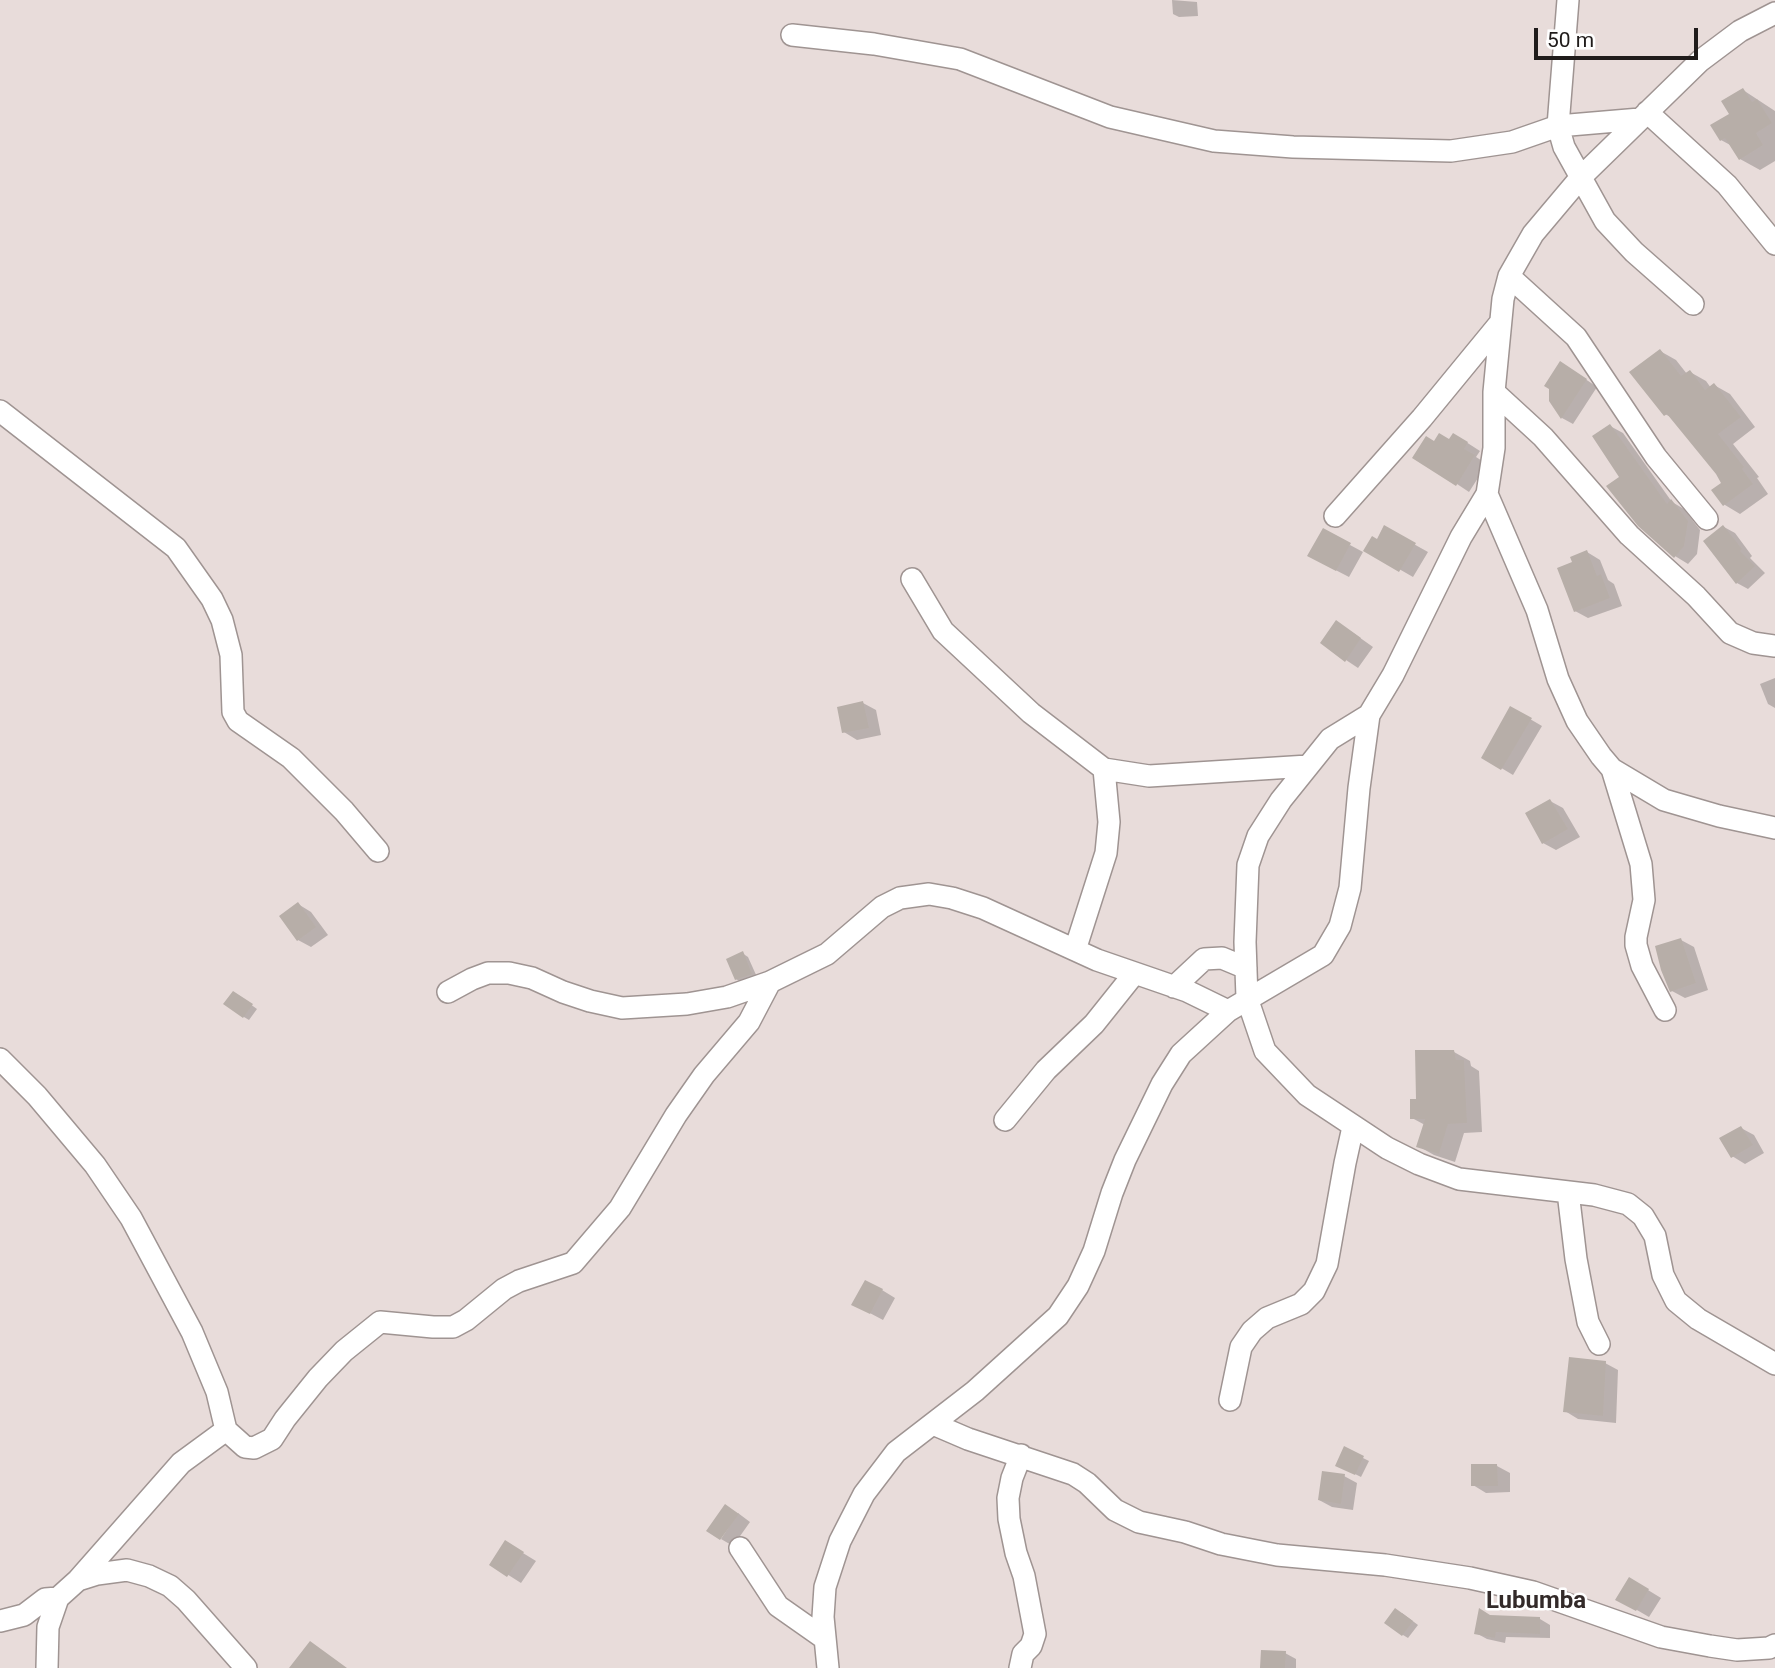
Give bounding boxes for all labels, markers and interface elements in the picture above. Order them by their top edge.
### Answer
scale bar [1537,14,1702,58]
text: 50 m [1547,28,1594,52]
district label: Lubumba [1486,1588,1586,1616]

